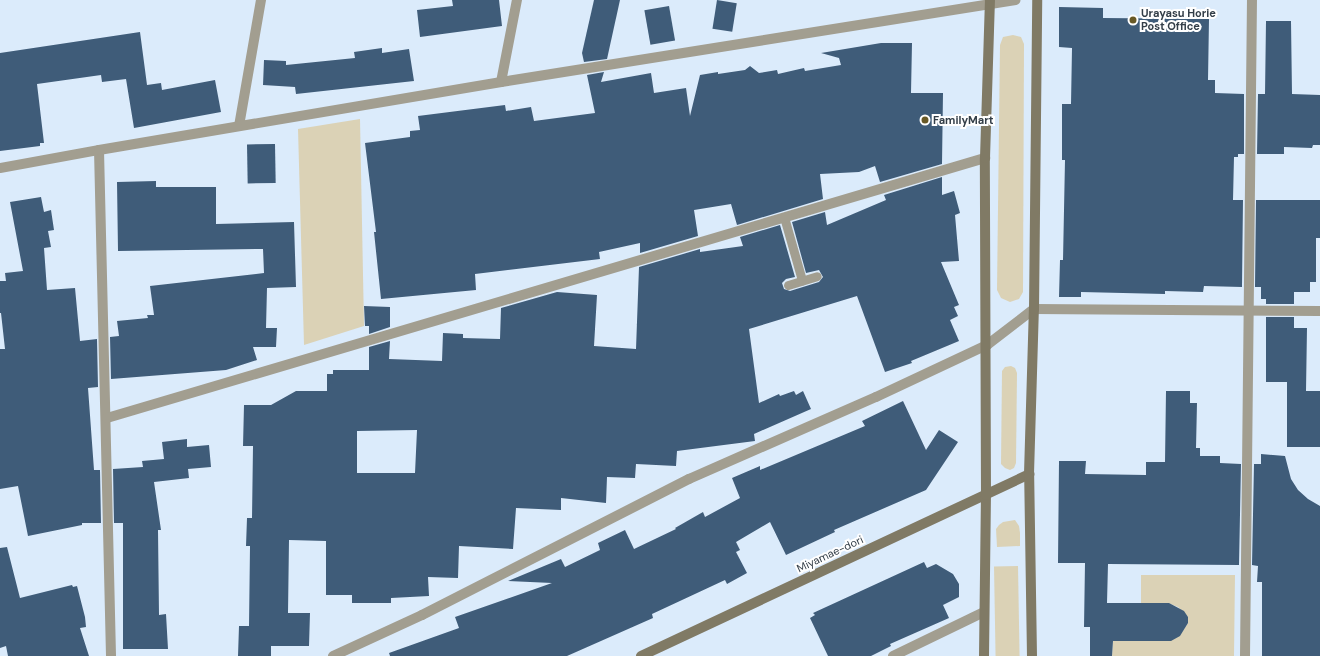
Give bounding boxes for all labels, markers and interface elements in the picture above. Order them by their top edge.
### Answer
place label: Urayasu Horie Post Office [1141,7,1216,33]
marker: Urayasu Horie Post Office [1128,15,1138,25]
place label: FamilyMart [933,113,993,127]
marker: FamilyMart [920,115,930,125]
street label: Miyamae-dori [795,533,865,575]

